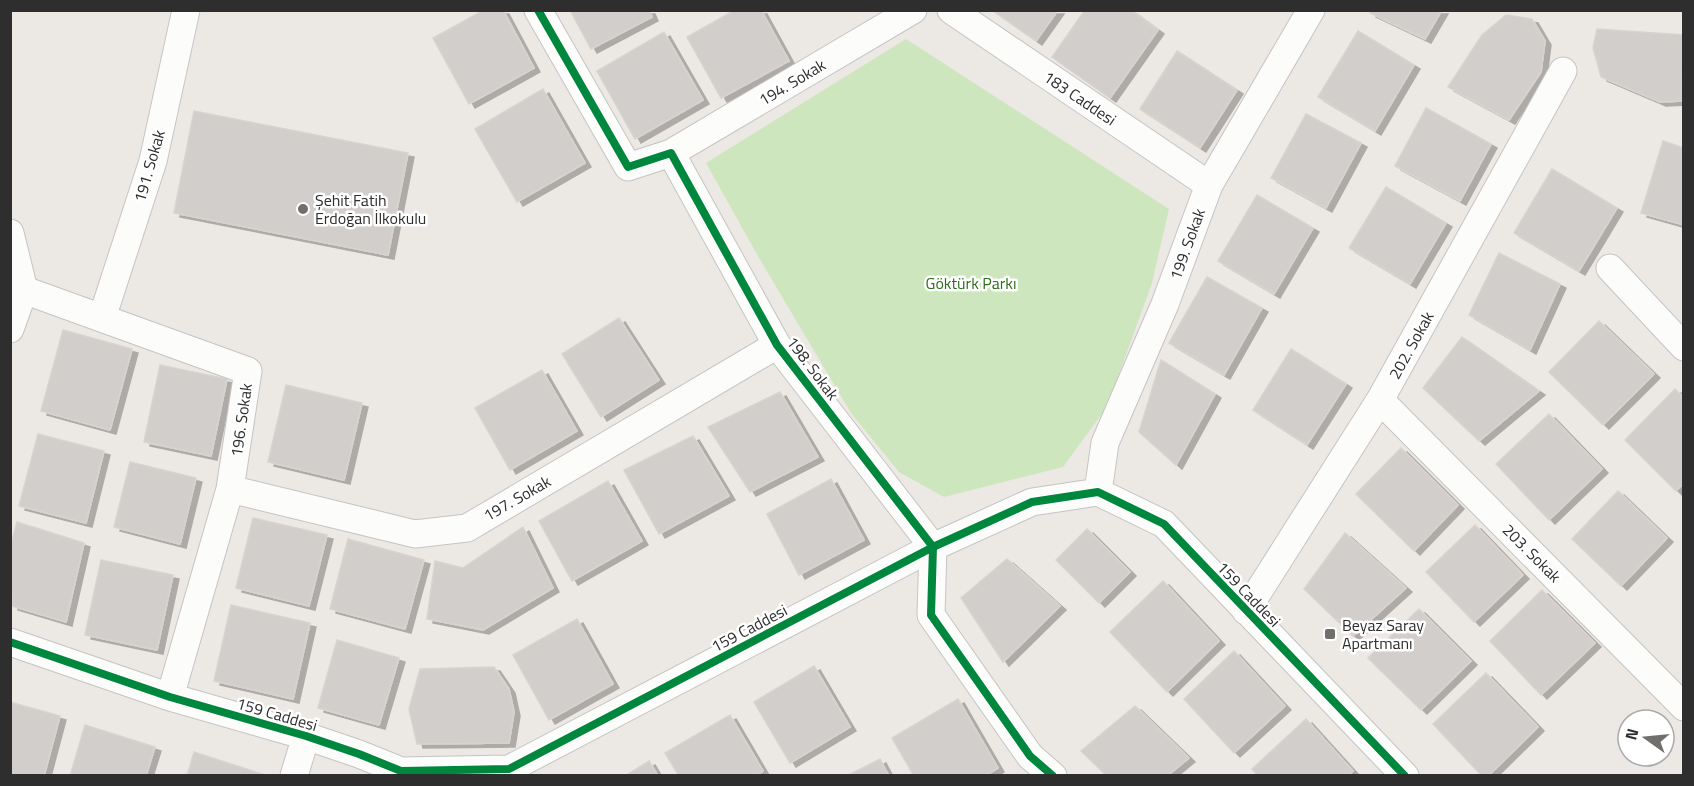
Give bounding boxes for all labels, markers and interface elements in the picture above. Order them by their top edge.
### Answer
street label: 194. Sokak [754,52,830,111]
street label: 183 Caddesi [1039,65,1121,131]
street label: 191. Sokak [127,127,171,205]
place label: Şehit Fatih Erdoğan İlkokulu [315,188,426,230]
marker: Şehit Fatih Erdoğan İlkokulu [296,202,310,216]
street label: 199. Sokak [1163,205,1211,283]
park label: Göktürk Parkı [926,271,1016,295]
street label: 202. Sokak [1382,306,1440,383]
street label: 198. Sokak [781,331,845,405]
street label: 196. Sokak [224,381,258,458]
street label: 197. Sokak [479,469,555,527]
street label: 203. Sokak [1497,518,1567,588]
street label: 159 Caddesi [1212,556,1286,632]
street label: 159 Caddesi [707,598,791,658]
place label: Beyaz Saray Apartmanı [1342,613,1424,655]
marker: Beyaz Saray Apartmanı [1323,627,1337,641]
street label: 159 Caddesi [234,691,320,737]
north arrow [1616,708,1676,768]
text: N [1618,726,1645,743]

